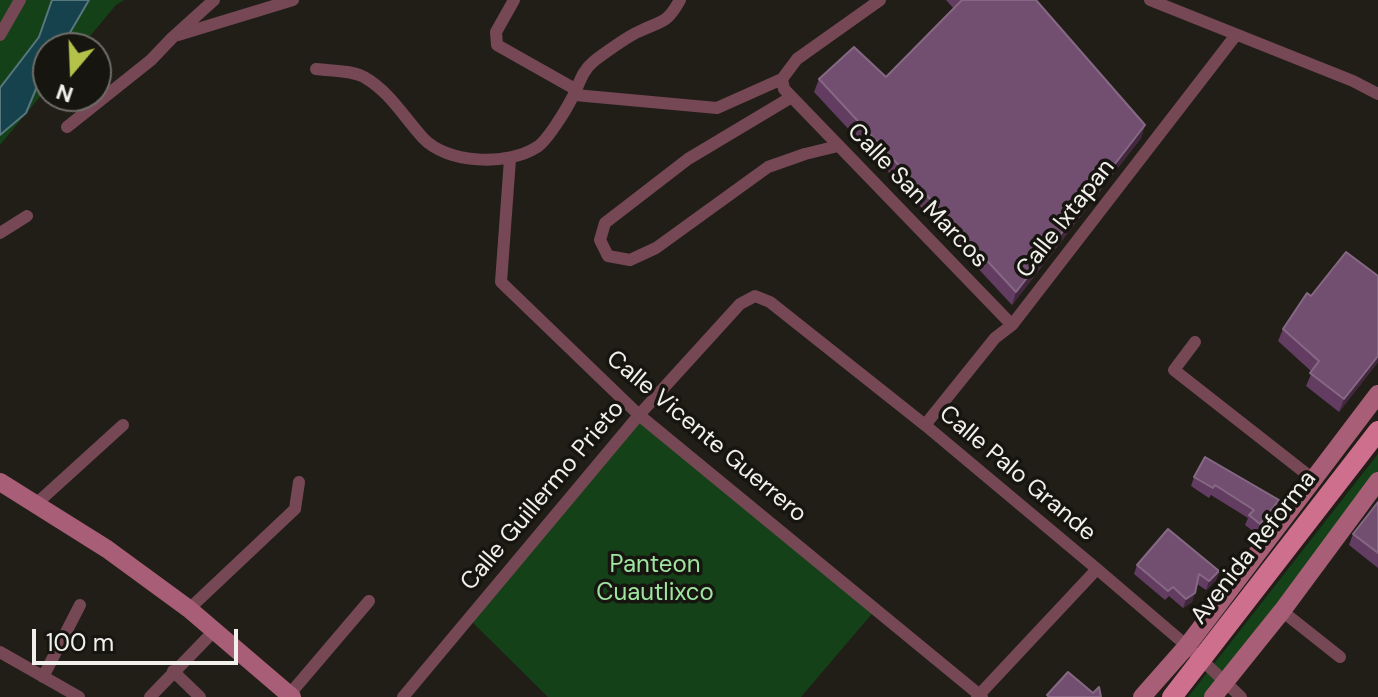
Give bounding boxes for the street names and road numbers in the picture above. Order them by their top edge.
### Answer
street label: Calle San Marcos [841,118,993,274]
street label: Calle Ixtapan [1011,154,1121,284]
street label: Calle Vicente Guerrero [600,345,812,529]
street label: Calle Guillermo Prieto [455,395,631,597]
street label: Calle Palo Grande [933,400,1101,548]
street label: Avenida Reforma [1185,466,1323,630]

